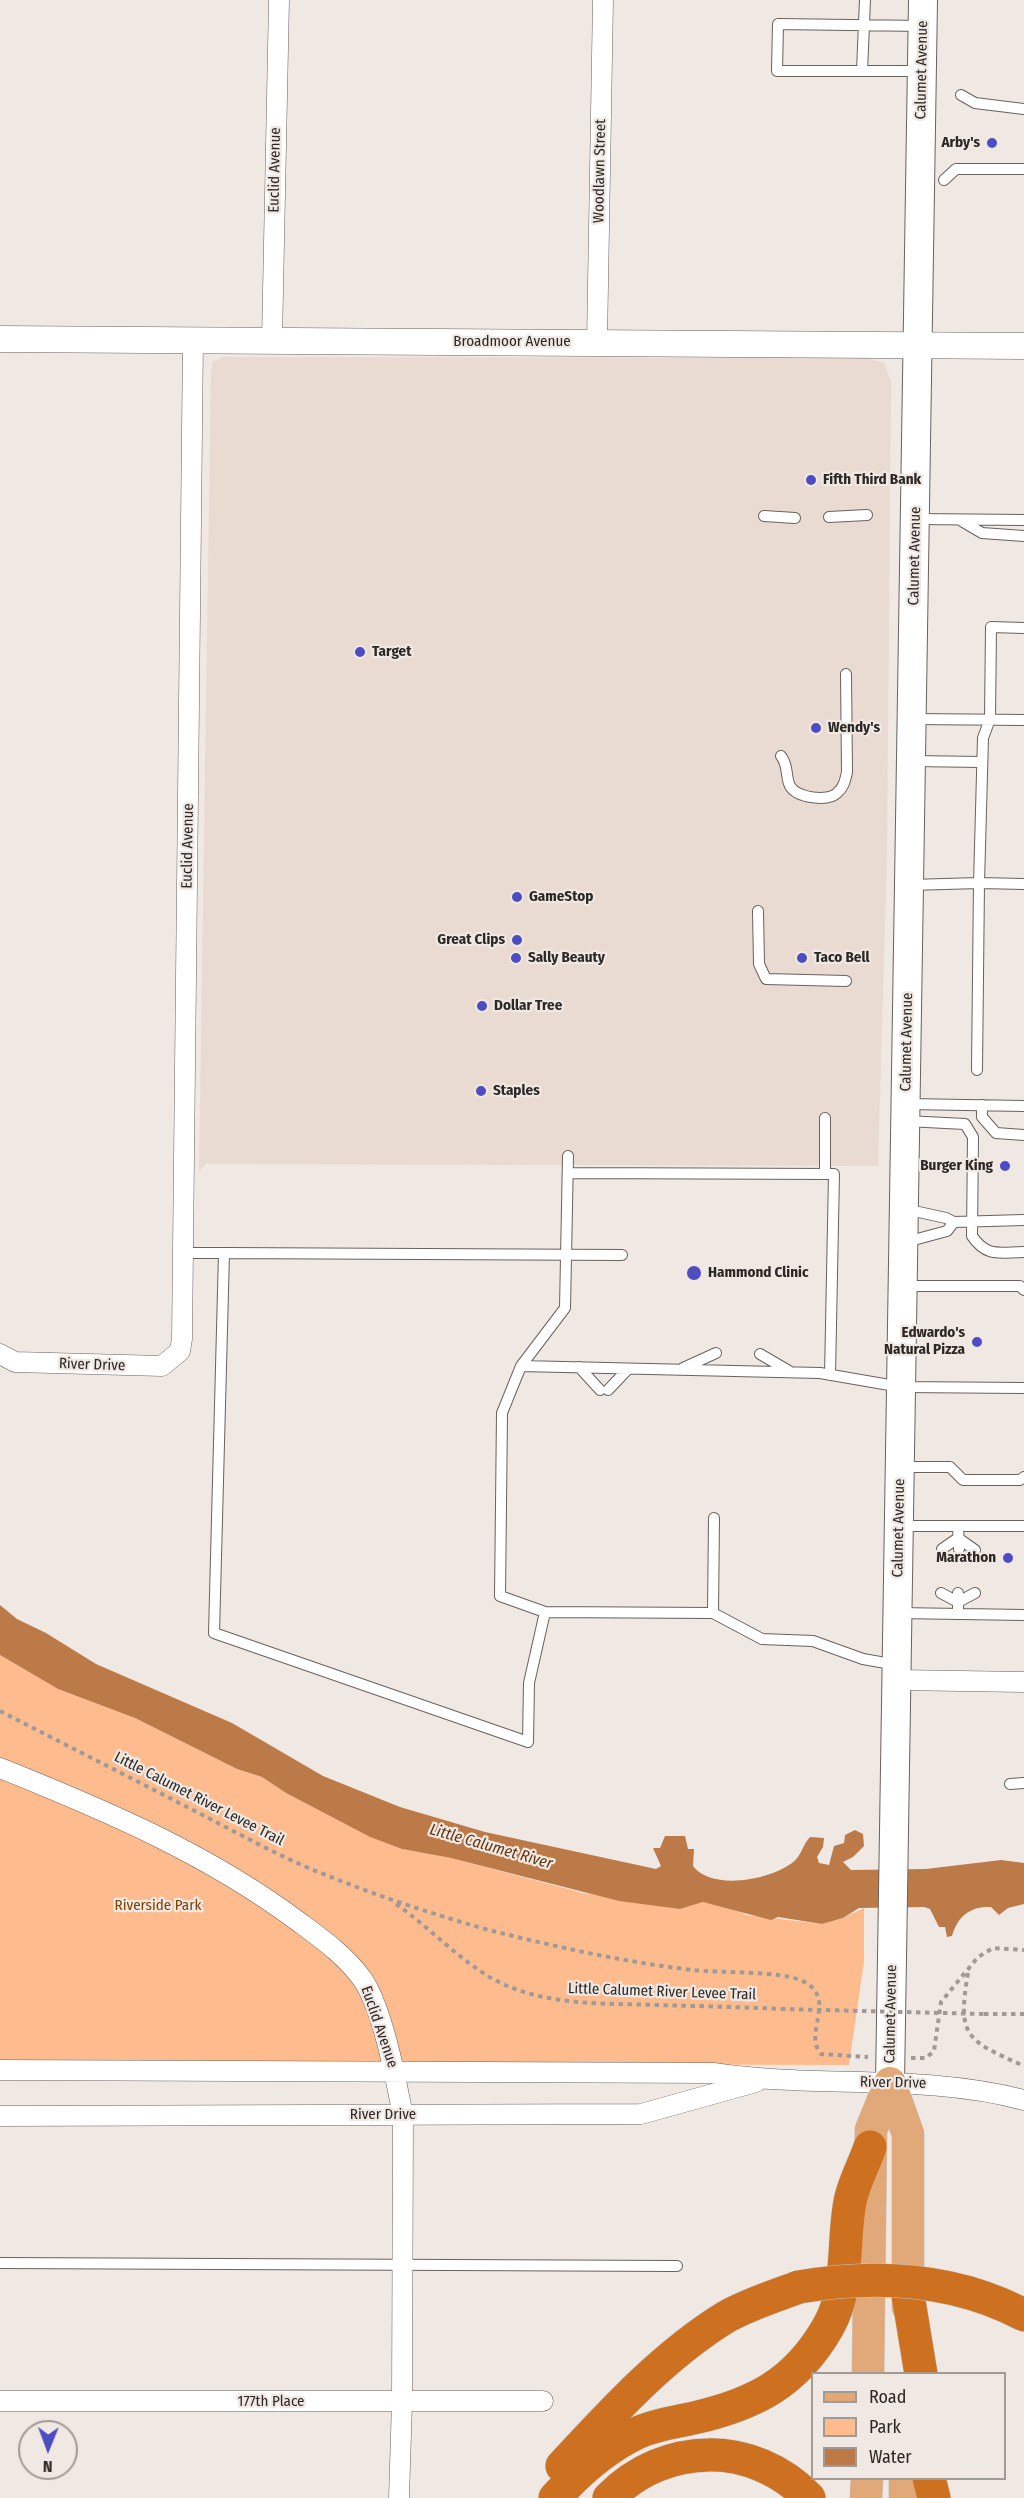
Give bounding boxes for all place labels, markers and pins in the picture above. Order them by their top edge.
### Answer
place label: Arby's [941,134,980,152]
marker: Arby's [985,136,999,150]
place label: Fifth Third Bank [823,471,921,489]
marker: Fifth Third Bank [804,473,818,487]
place label: Target [372,643,411,661]
marker: Target [353,645,367,659]
place label: Wendy's [828,719,880,737]
marker: Wendy's [809,721,823,735]
place label: GameStop [529,888,593,906]
marker: GameStop [510,890,524,904]
place label: Great Clips [437,931,505,949]
marker: Great Clips [510,933,524,947]
place label: Sally Beauty [528,949,605,967]
place label: Taco Bell [814,949,870,967]
marker: Sally Beauty [509,951,523,965]
marker: Taco Bell [795,951,809,965]
place label: Dollar Tree [494,997,562,1015]
marker: Dollar Tree [475,999,489,1013]
place label: Staples [493,1082,540,1100]
marker: Staples [474,1084,488,1098]
place label: Burger King [920,1157,993,1175]
marker: Burger King [998,1159,1012,1173]
marker: Hammond Clinic [685,1264,703,1282]
place label: Hammond Clinic [708,1264,809,1282]
place label: Edwardo's Natural Pizza [884,1324,965,1359]
marker: Edwardo's Natural Pizza [970,1335,984,1349]
place label: Marathon [936,1549,996,1567]
marker: Marathon [1001,1551,1015,1565]

